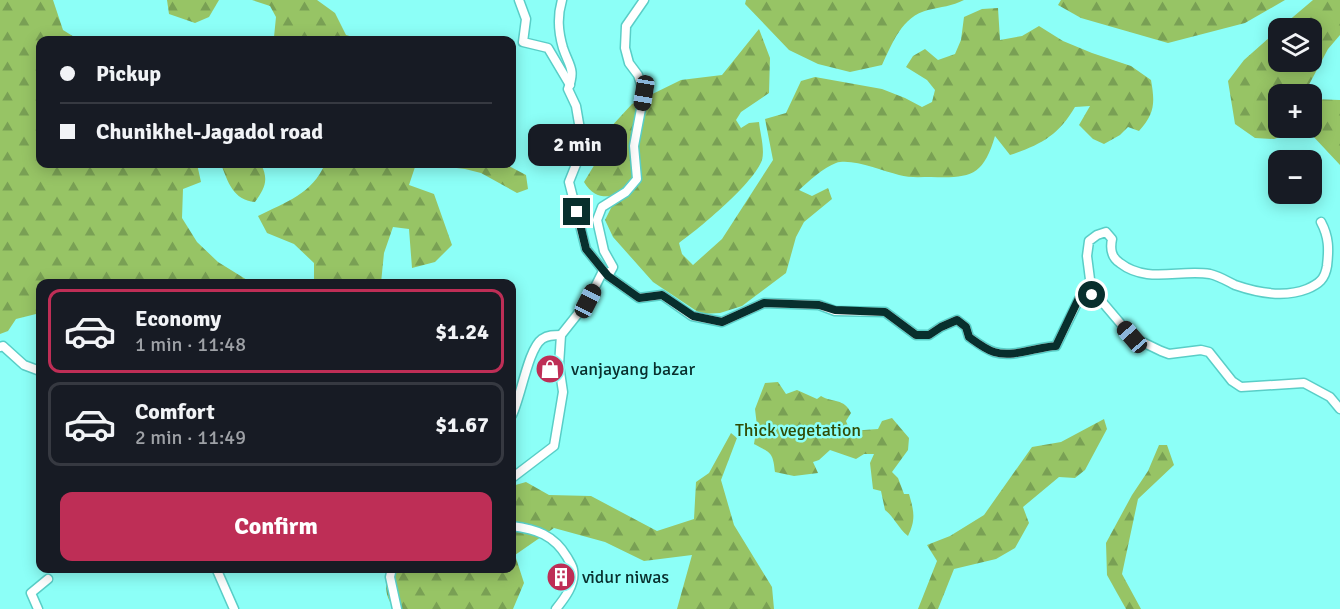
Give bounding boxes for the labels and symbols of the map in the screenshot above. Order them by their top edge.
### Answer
car [632,74,656,112]
callout: 2 min [528,125,626,167]
route end [563,198,590,225]
car [572,281,604,321]
route start [1078,281,1105,308]
car [1113,318,1151,356]
shop icon: vanjayang bazar [534,353,566,385]
place label: vanjayang bazar [571,358,695,380]
park label: Thick vegetation [735,419,861,441]
building icon: vidur niwas [545,561,577,593]
place label: vidur niwas [582,566,669,588]

